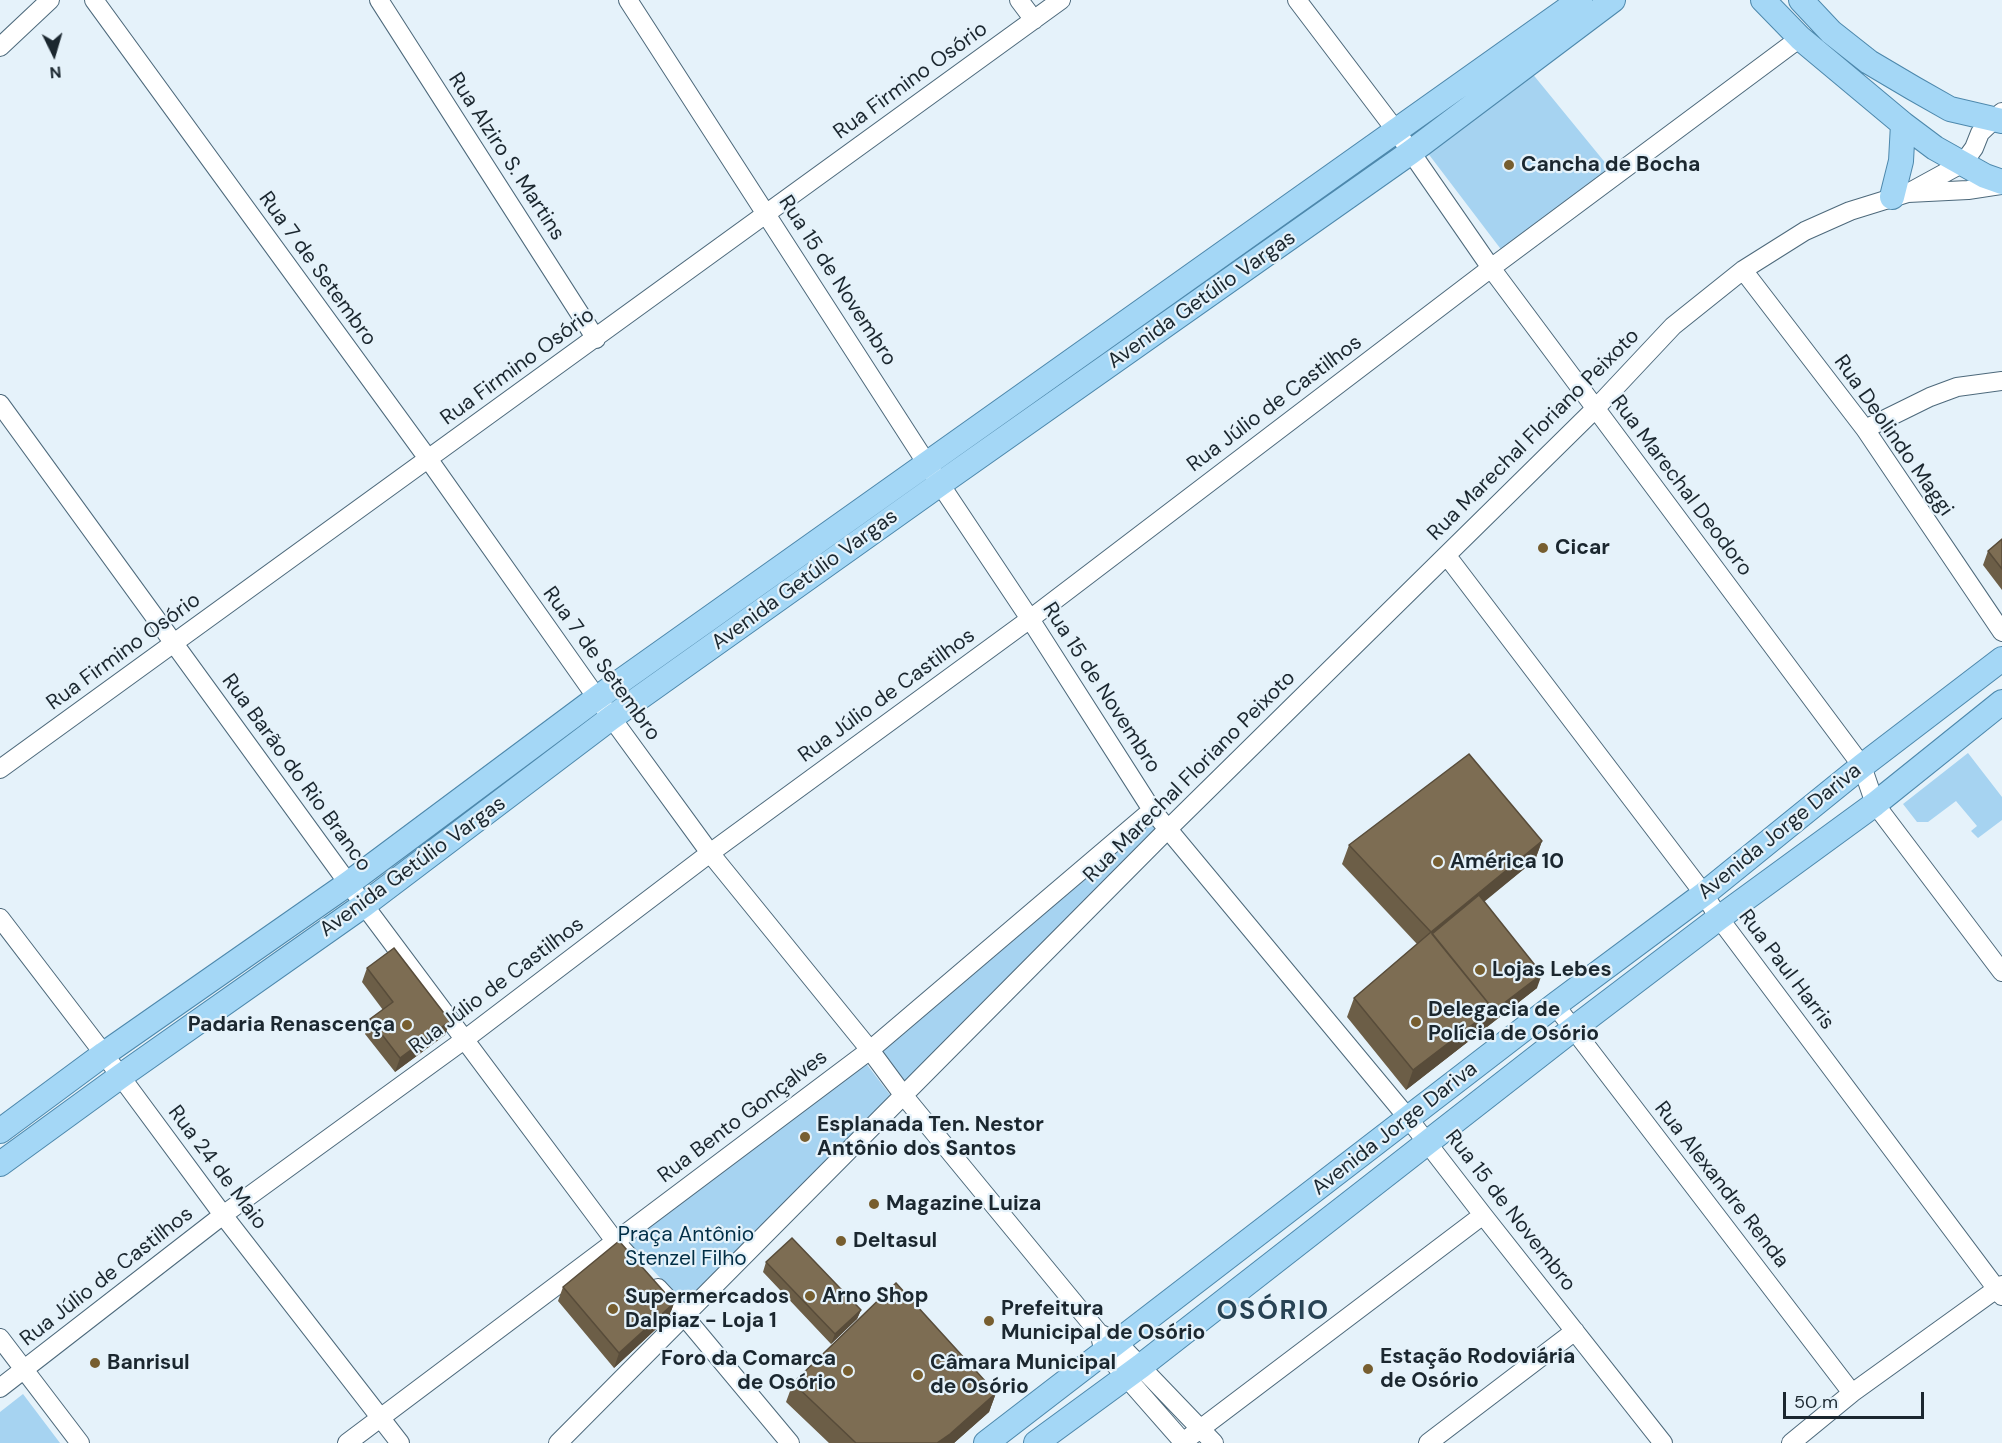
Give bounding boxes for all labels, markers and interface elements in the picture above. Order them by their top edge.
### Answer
street label: Rua Firmino Osório [829,17,993,145]
north arrow [24,24,84,84]
text: N [49,61,62,83]
street label: Rua Alziro S. Martins [442,68,570,246]
place label: Cancha de Bocha [1521,152,1700,178]
marker: Cancha de Bocha [1502,158,1516,172]
street label: Rua 7 de Setembro [253,187,381,351]
street label: Rua 15 de Novembro [773,191,901,371]
street label: Avenida Getúlio Vargas [1103,226,1301,374]
street label: Rua Firmino Osório [436,303,600,431]
street label: Rua Marechal Floriano Peixoto [1423,324,1645,546]
street label: Rua Júlio de Castilhos [1183,330,1367,478]
street label: Rua Deolindo Maggi [1828,351,1958,521]
street label: Rua Marechal Deodoro [1605,391,1757,581]
street label: Avenida Getúlio Vargas [707,504,903,656]
place label: Cicar [1555,535,1610,561]
marker: Cicar [1536,541,1550,555]
street label: Rua 7 de Setembro [537,582,665,746]
street label: Rua Firmino Osório [42,588,206,716]
street label: Rua 15 de Novembro [1037,598,1165,778]
street label: Rua Júlio de Castilhos [794,623,980,769]
street label: Rua Marechal Floriano Peixoto [1079,666,1301,888]
street label: Rua Barão do Rio Branco [216,669,376,877]
street label: Avenida Jorge Dariva [1693,758,1867,906]
street label: Avenida Getúlio Vargas [315,791,511,943]
place label: América 10 [1450,849,1564,875]
marker: América 10 [1431,855,1445,869]
street label: Rua Paul Harris [1733,905,1839,1035]
street label: Rua Júlio de Castilhos [405,912,589,1060]
place label: Lojas Lebes [1492,957,1612,983]
marker: Lojas Lebes [1473,963,1487,977]
place label: Delegacia de Polícia de Osório [1428,997,1599,1047]
place label: Padaria Renascença [188,1012,395,1038]
marker: Delegacia de Polícia de Osório [1409,1015,1423,1029]
marker: Padaria Renascença [400,1018,414,1032]
street label: Rua Bento Gonçalves [653,1045,833,1189]
street label: Avenida Jorge Dariva [1307,1057,1483,1201]
street label: Rua Alexandre Renda [1648,1097,1794,1273]
street label: Rua 24 de Maio [162,1101,272,1235]
place label: Esplanada Ten. Nestor Antônio dos Santos [817,1112,1044,1162]
street label: Rua 15 de Novembro [1439,1125,1581,1297]
marker: Esplanada Ten. Nestor Antônio dos Santos [798,1130,812,1144]
place label: Magazine Luiza [886,1191,1041,1217]
marker: Magazine Luiza [867,1197,881,1211]
street label: Rua Júlio de Castilhos [16,1202,198,1352]
park label: Praça Antônio Stenzel Filho [618,1222,754,1272]
place label: Deltasul [853,1228,937,1254]
marker: Deltasul [834,1234,848,1248]
place label: Arno Shop [822,1283,928,1309]
place label: Supermercados Dalpiaz - Loja 1 [625,1284,789,1334]
marker: Arno Shop [803,1289,817,1303]
place label: Prefeitura Municipal de Osório [1001,1296,1205,1346]
district label: OSÓRIO [1216,1296,1330,1328]
marker: Supermercados Dalpiaz - Loja 1 [606,1302,620,1316]
marker: Prefeitura Municipal de Osório [982,1314,996,1328]
place label: Estação Rodoviária de Osório [1380,1344,1575,1394]
place label: Foro da Comarca de Osório [661,1346,836,1396]
place label: Banrisul [107,1350,190,1376]
place label: Câmara Municipal de Osório [930,1350,1116,1400]
marker: Banrisul [88,1356,102,1370]
marker: Estação Rodoviária de Osório [1361,1362,1375,1376]
marker: Foro da Comarca de Osório [841,1364,855,1378]
marker: Câmara Municipal de Osório [911,1368,925,1382]
scale bar [1786,1380,1927,1418]
text: 50 m [1794,1390,1838,1414]

